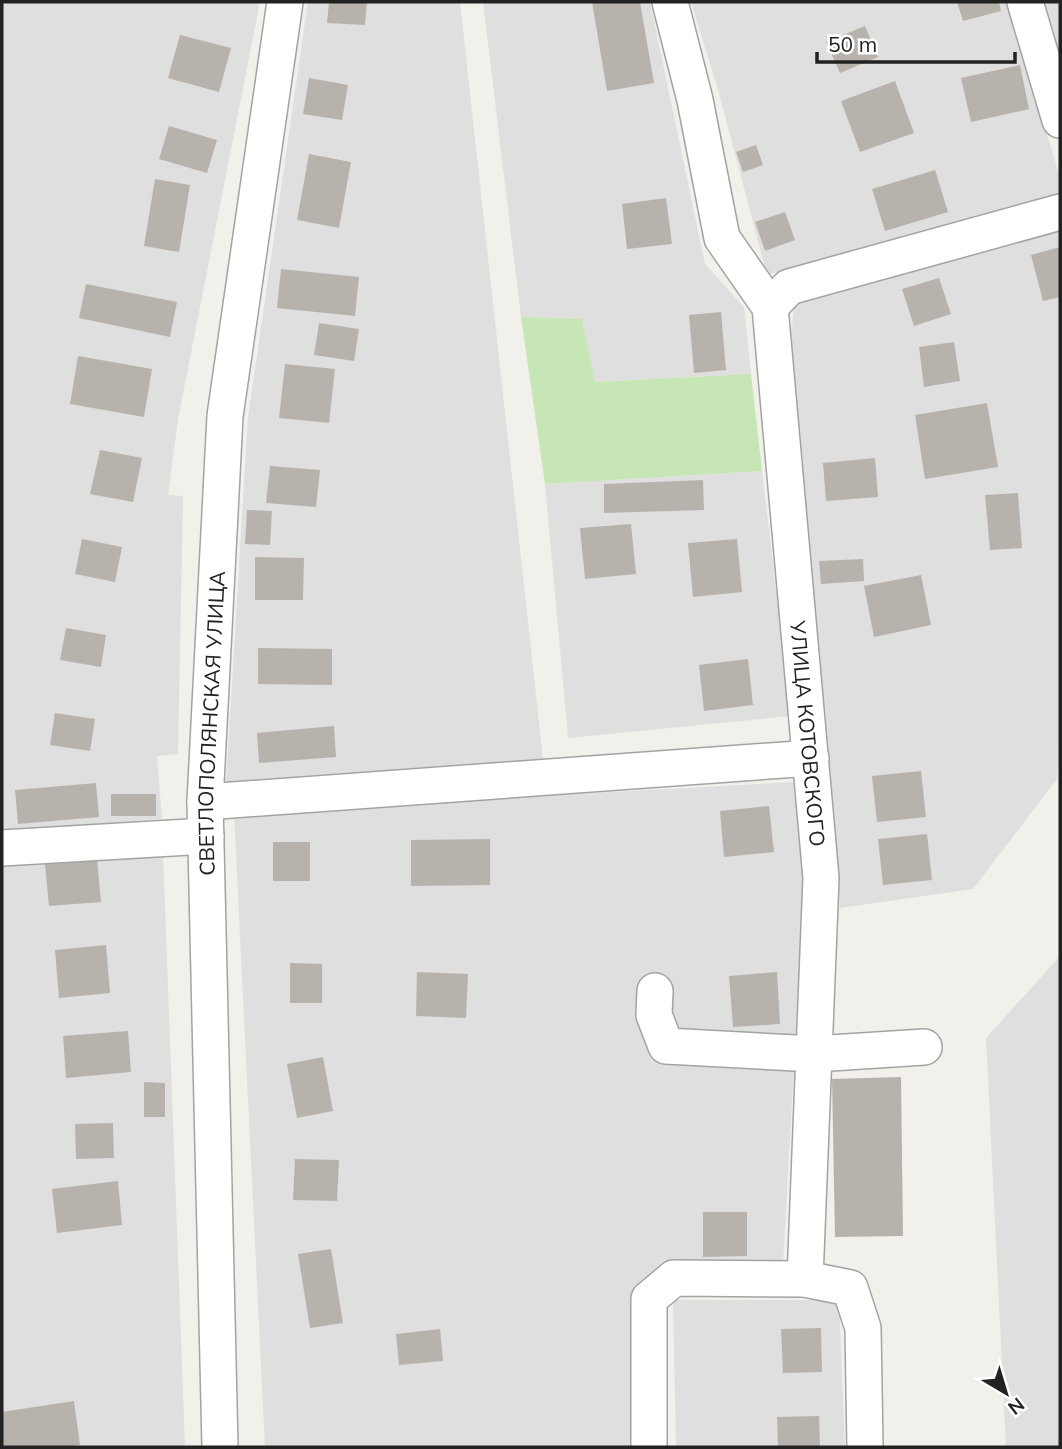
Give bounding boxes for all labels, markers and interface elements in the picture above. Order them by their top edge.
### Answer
scale bar [817,21,1015,65]
text: 50 m [828,31,877,57]
street label: СВЕТЛОПОЛЯНСКАЯ УЛИЦА [192,570,230,876]
street label: УЛИЦА КОТОВСКОГО [785,618,831,848]
north arrow [971,1358,1041,1428]
text: N [1003,1393,1030,1420]

